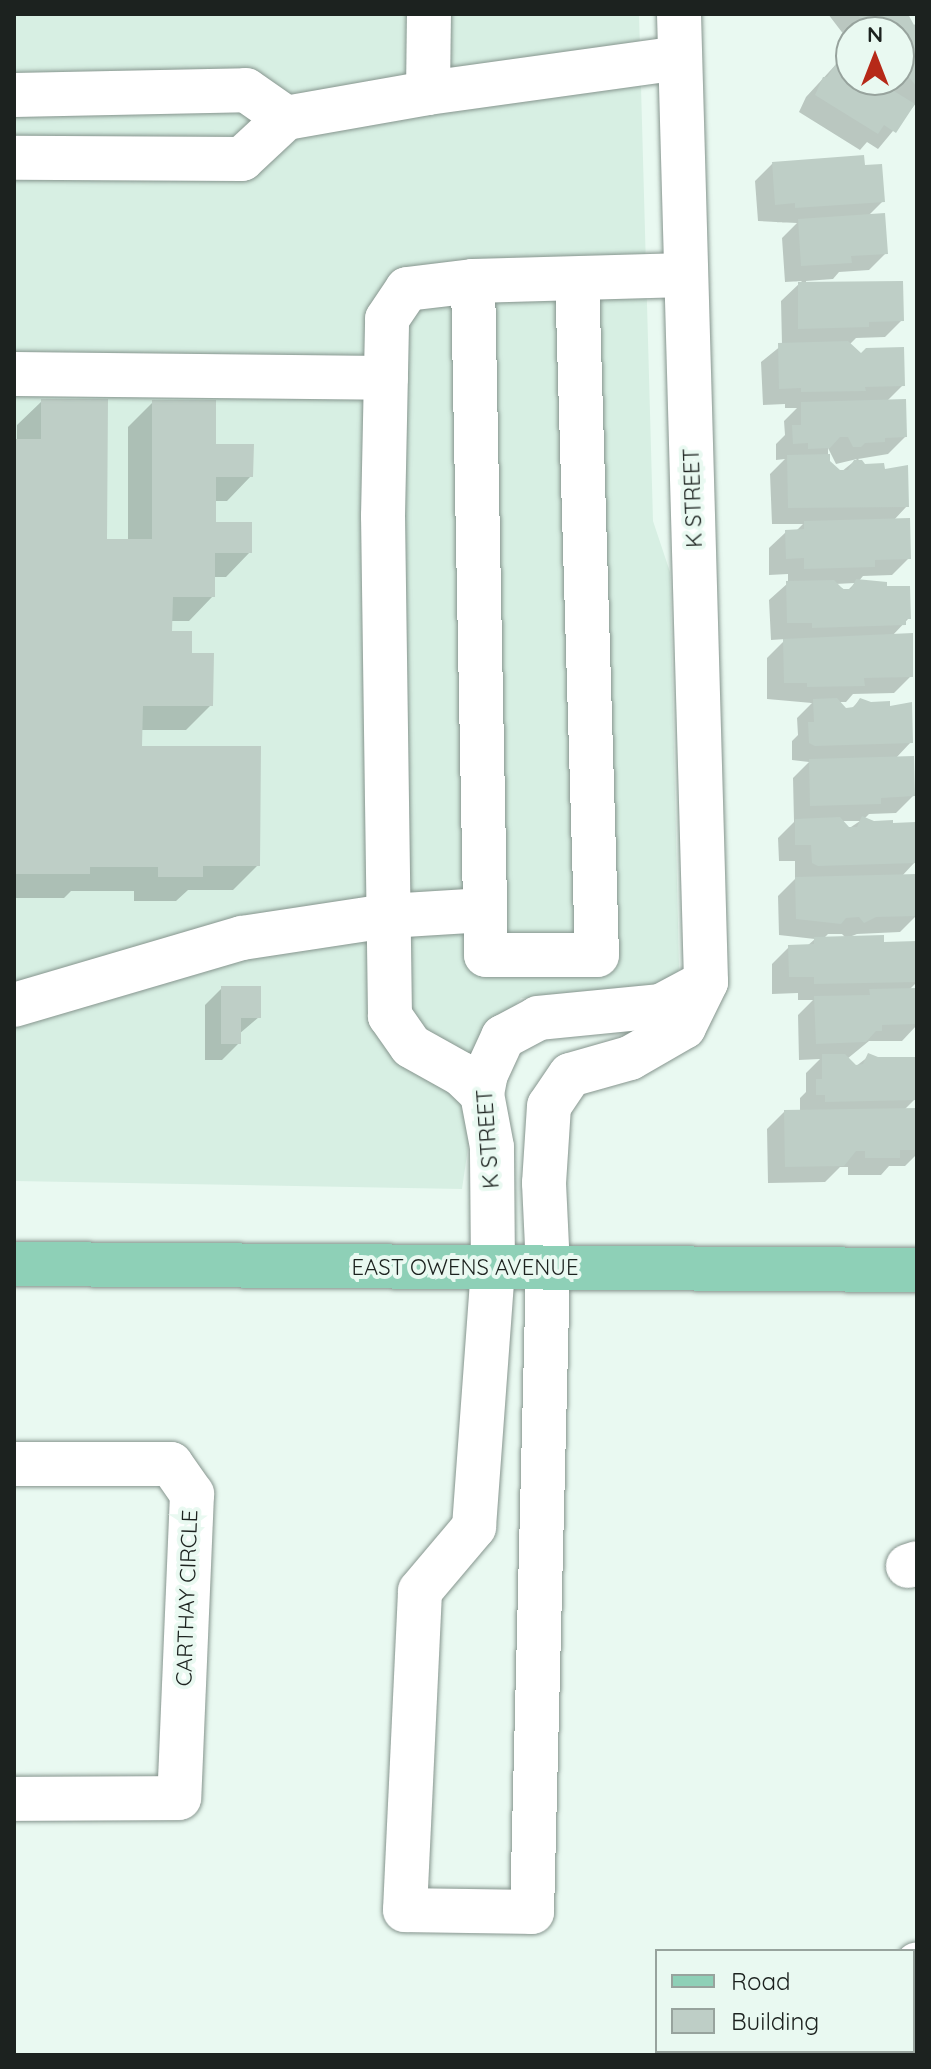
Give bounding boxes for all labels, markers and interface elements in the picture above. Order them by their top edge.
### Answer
north arrow [835,16,915,96]
text: N [867,20,883,48]
street label: K STREET [678,448,708,548]
street label: K STREET [471,1088,505,1190]
street label: EAST OWENS AVENUE [352,1255,578,1281]
street label: CARTHAY CIRCLE [171,1509,203,1687]
legend [655,1949,915,2053]
text: Road [731,1966,791,1996]
text: Building [731,2006,819,2036]

